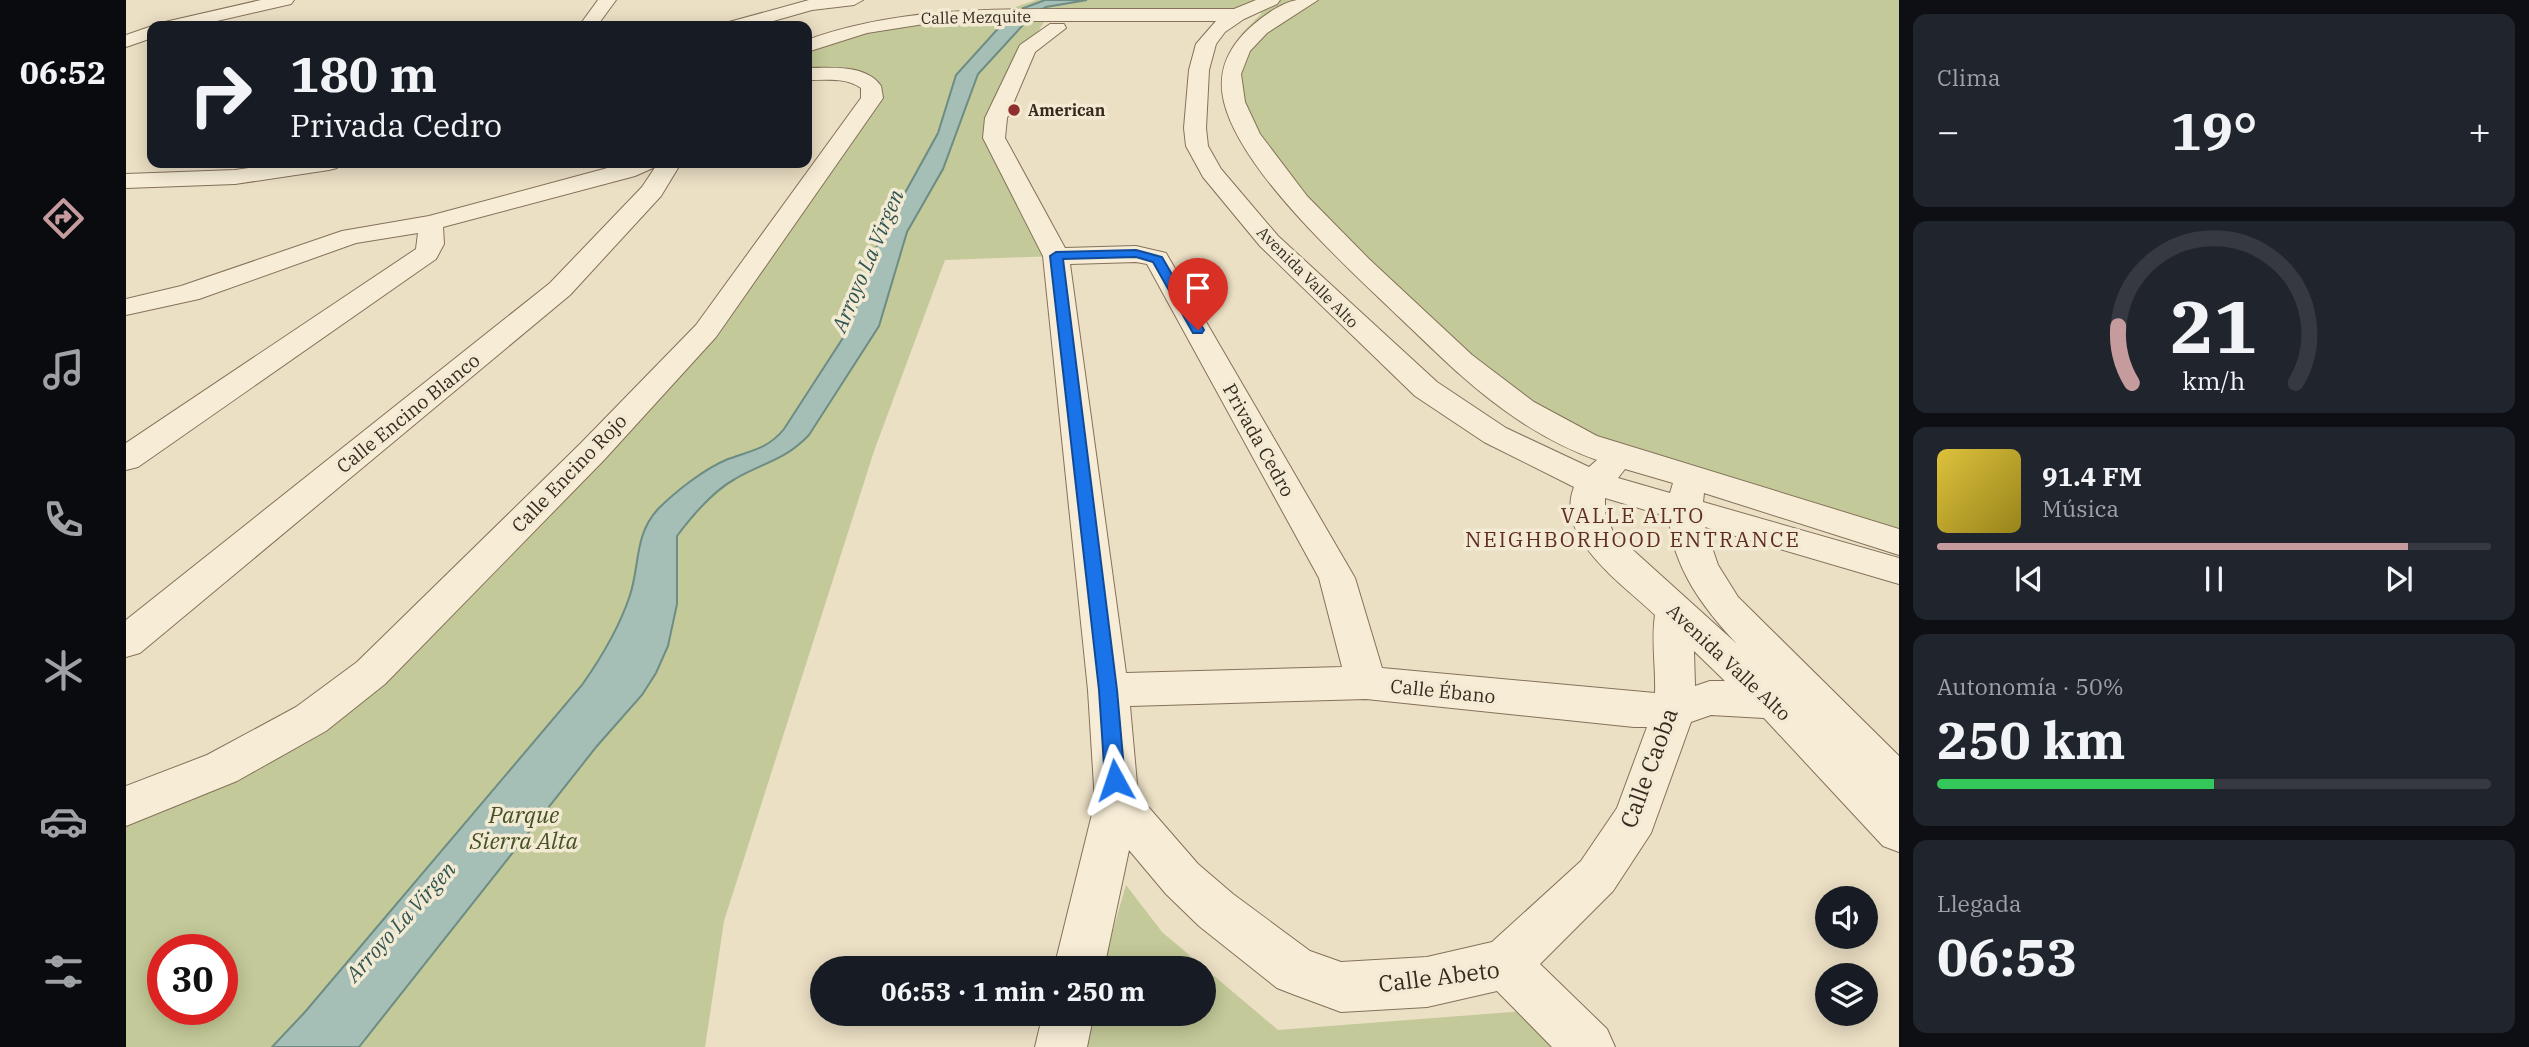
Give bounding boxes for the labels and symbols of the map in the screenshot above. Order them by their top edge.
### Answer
street label: Calle Mezquite [921,6,1031,28]
place label: American [1028,100,1106,120]
marker: American [1006,102,1022,118]
water label: Arroyo La Virgen [824,185,910,338]
street label: Avenida Valle Alto [1253,222,1363,332]
pin [1168,258,1228,330]
street label: Calle Encino Blanco [332,348,484,478]
street label: Privada Cedro [1218,379,1300,501]
street label: Calle Encino Rojo [506,409,632,537]
district label: VALLE ALTO NEIGHBORHOOD ENTRANCE [1465,501,1801,553]
street label: Avenida Valle Alto [1662,598,1796,726]
street label: Calle Ébano [1389,674,1497,708]
street label: Calle Caoba [1613,704,1684,832]
position arrow [1078,743,1152,817]
park label: Parque Sierra Alta [469,799,579,855]
water label: Arroyo La Virgen [338,855,462,989]
speed limit sign: 30 [147,934,238,1025]
street label: Calle Abeto [1377,954,1501,998]

